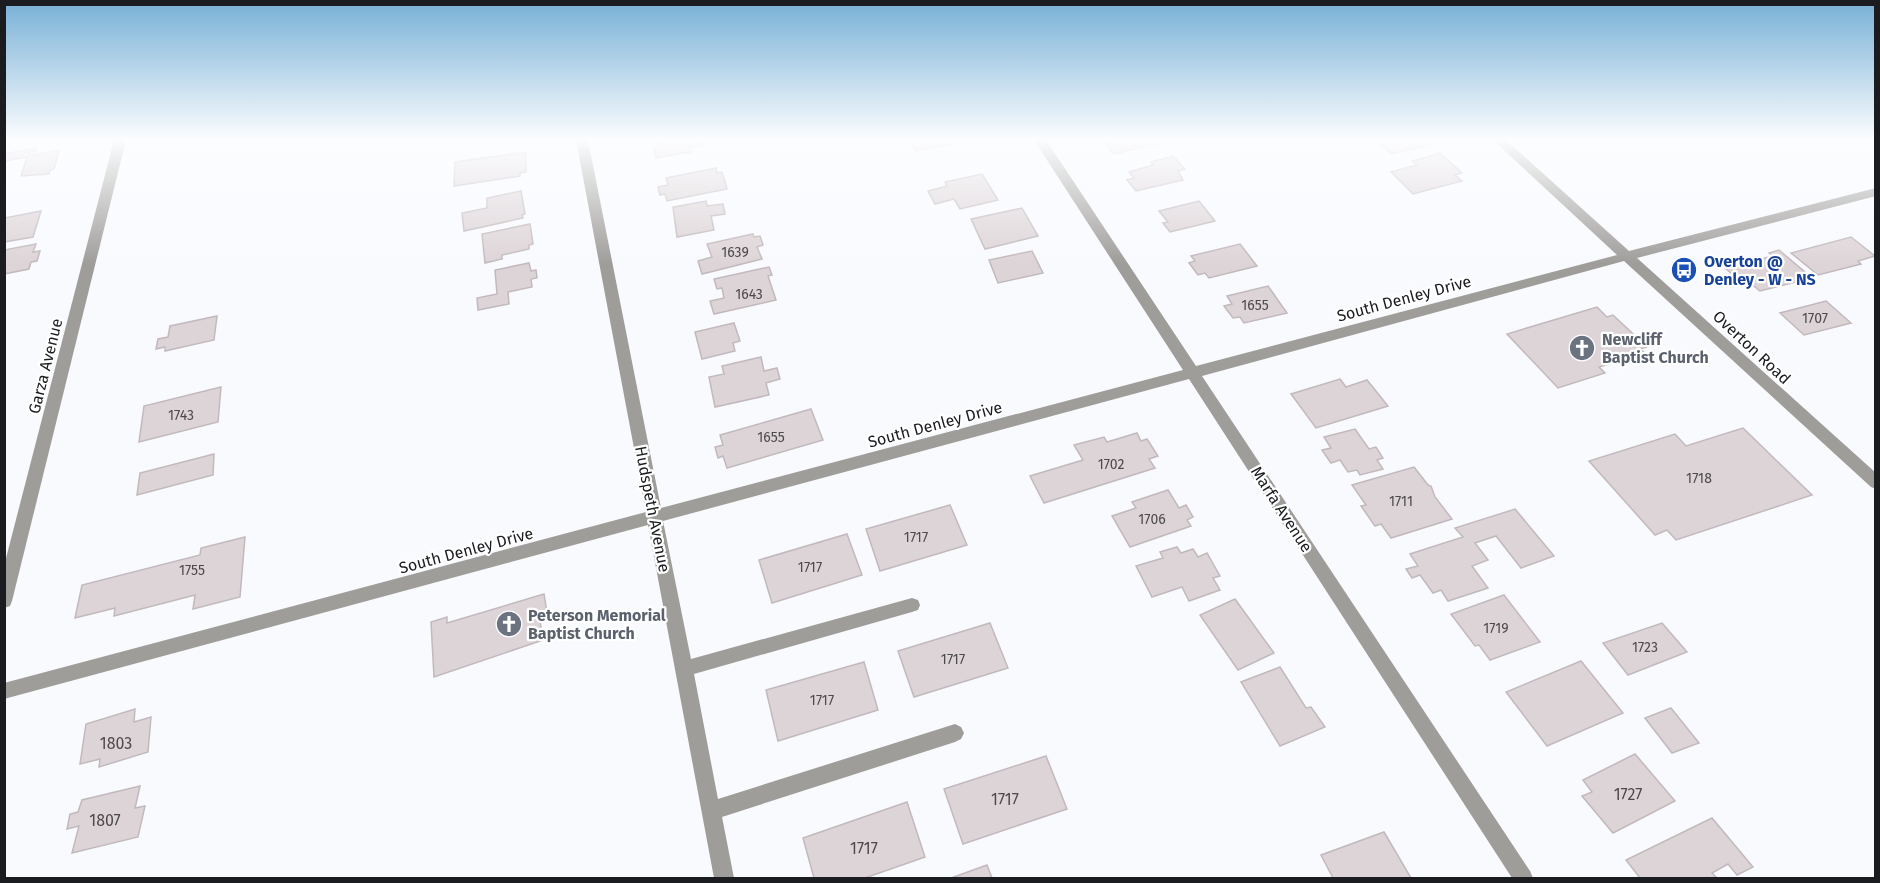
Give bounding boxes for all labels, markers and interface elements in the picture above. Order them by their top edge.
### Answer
house number: 1639 [721,244,749,261]
place label: Overton @ Denley - W - NS [1704,252,1816,289]
bus stop icon: Overton @ Denley - W - NS [1669,255,1699,285]
street label: South Denley Drive [1335,271,1473,326]
house number: 1643 [735,286,763,303]
house number: 1655 [1241,297,1269,314]
street label: Overton Road [1709,307,1794,388]
house number: 1707 [1802,310,1828,327]
street label: Garza Avenue [24,316,67,416]
place label: Newcliff Baptist Church [1602,330,1709,367]
church icon: Newcliff Baptist Church [1567,333,1597,363]
street label: South Denley Drive [866,397,1004,452]
house number: 1743 [168,407,194,424]
house number: 1655 [757,429,785,446]
street label: Hudspeth Avenue [631,444,674,574]
house number: 1702 [1098,456,1124,473]
street label: Marfa Avenue [1247,463,1316,556]
house number: 1718 [1686,470,1712,487]
house number: 1711 [1389,493,1413,510]
house number: 1706 [1138,511,1166,528]
street label: South Denley Drive [397,523,535,578]
house number: 1717 [904,529,928,546]
house number: 1717 [798,559,822,576]
house number: 1755 [179,562,205,579]
place label: Peterson Memorial Baptist Church [528,606,666,643]
church icon: Peterson Memorial Baptist Church [494,609,524,639]
house number: 1719 [1483,620,1509,637]
house number: 1723 [1632,639,1658,656]
house number: 1717 [941,651,965,668]
house number: 1717 [810,692,834,709]
house number: 1803 [100,734,132,753]
house number: 1727 [1614,785,1642,804]
house number: 1717 [991,790,1019,809]
house number: 1807 [89,811,121,830]
house number: 1717 [850,839,878,858]

